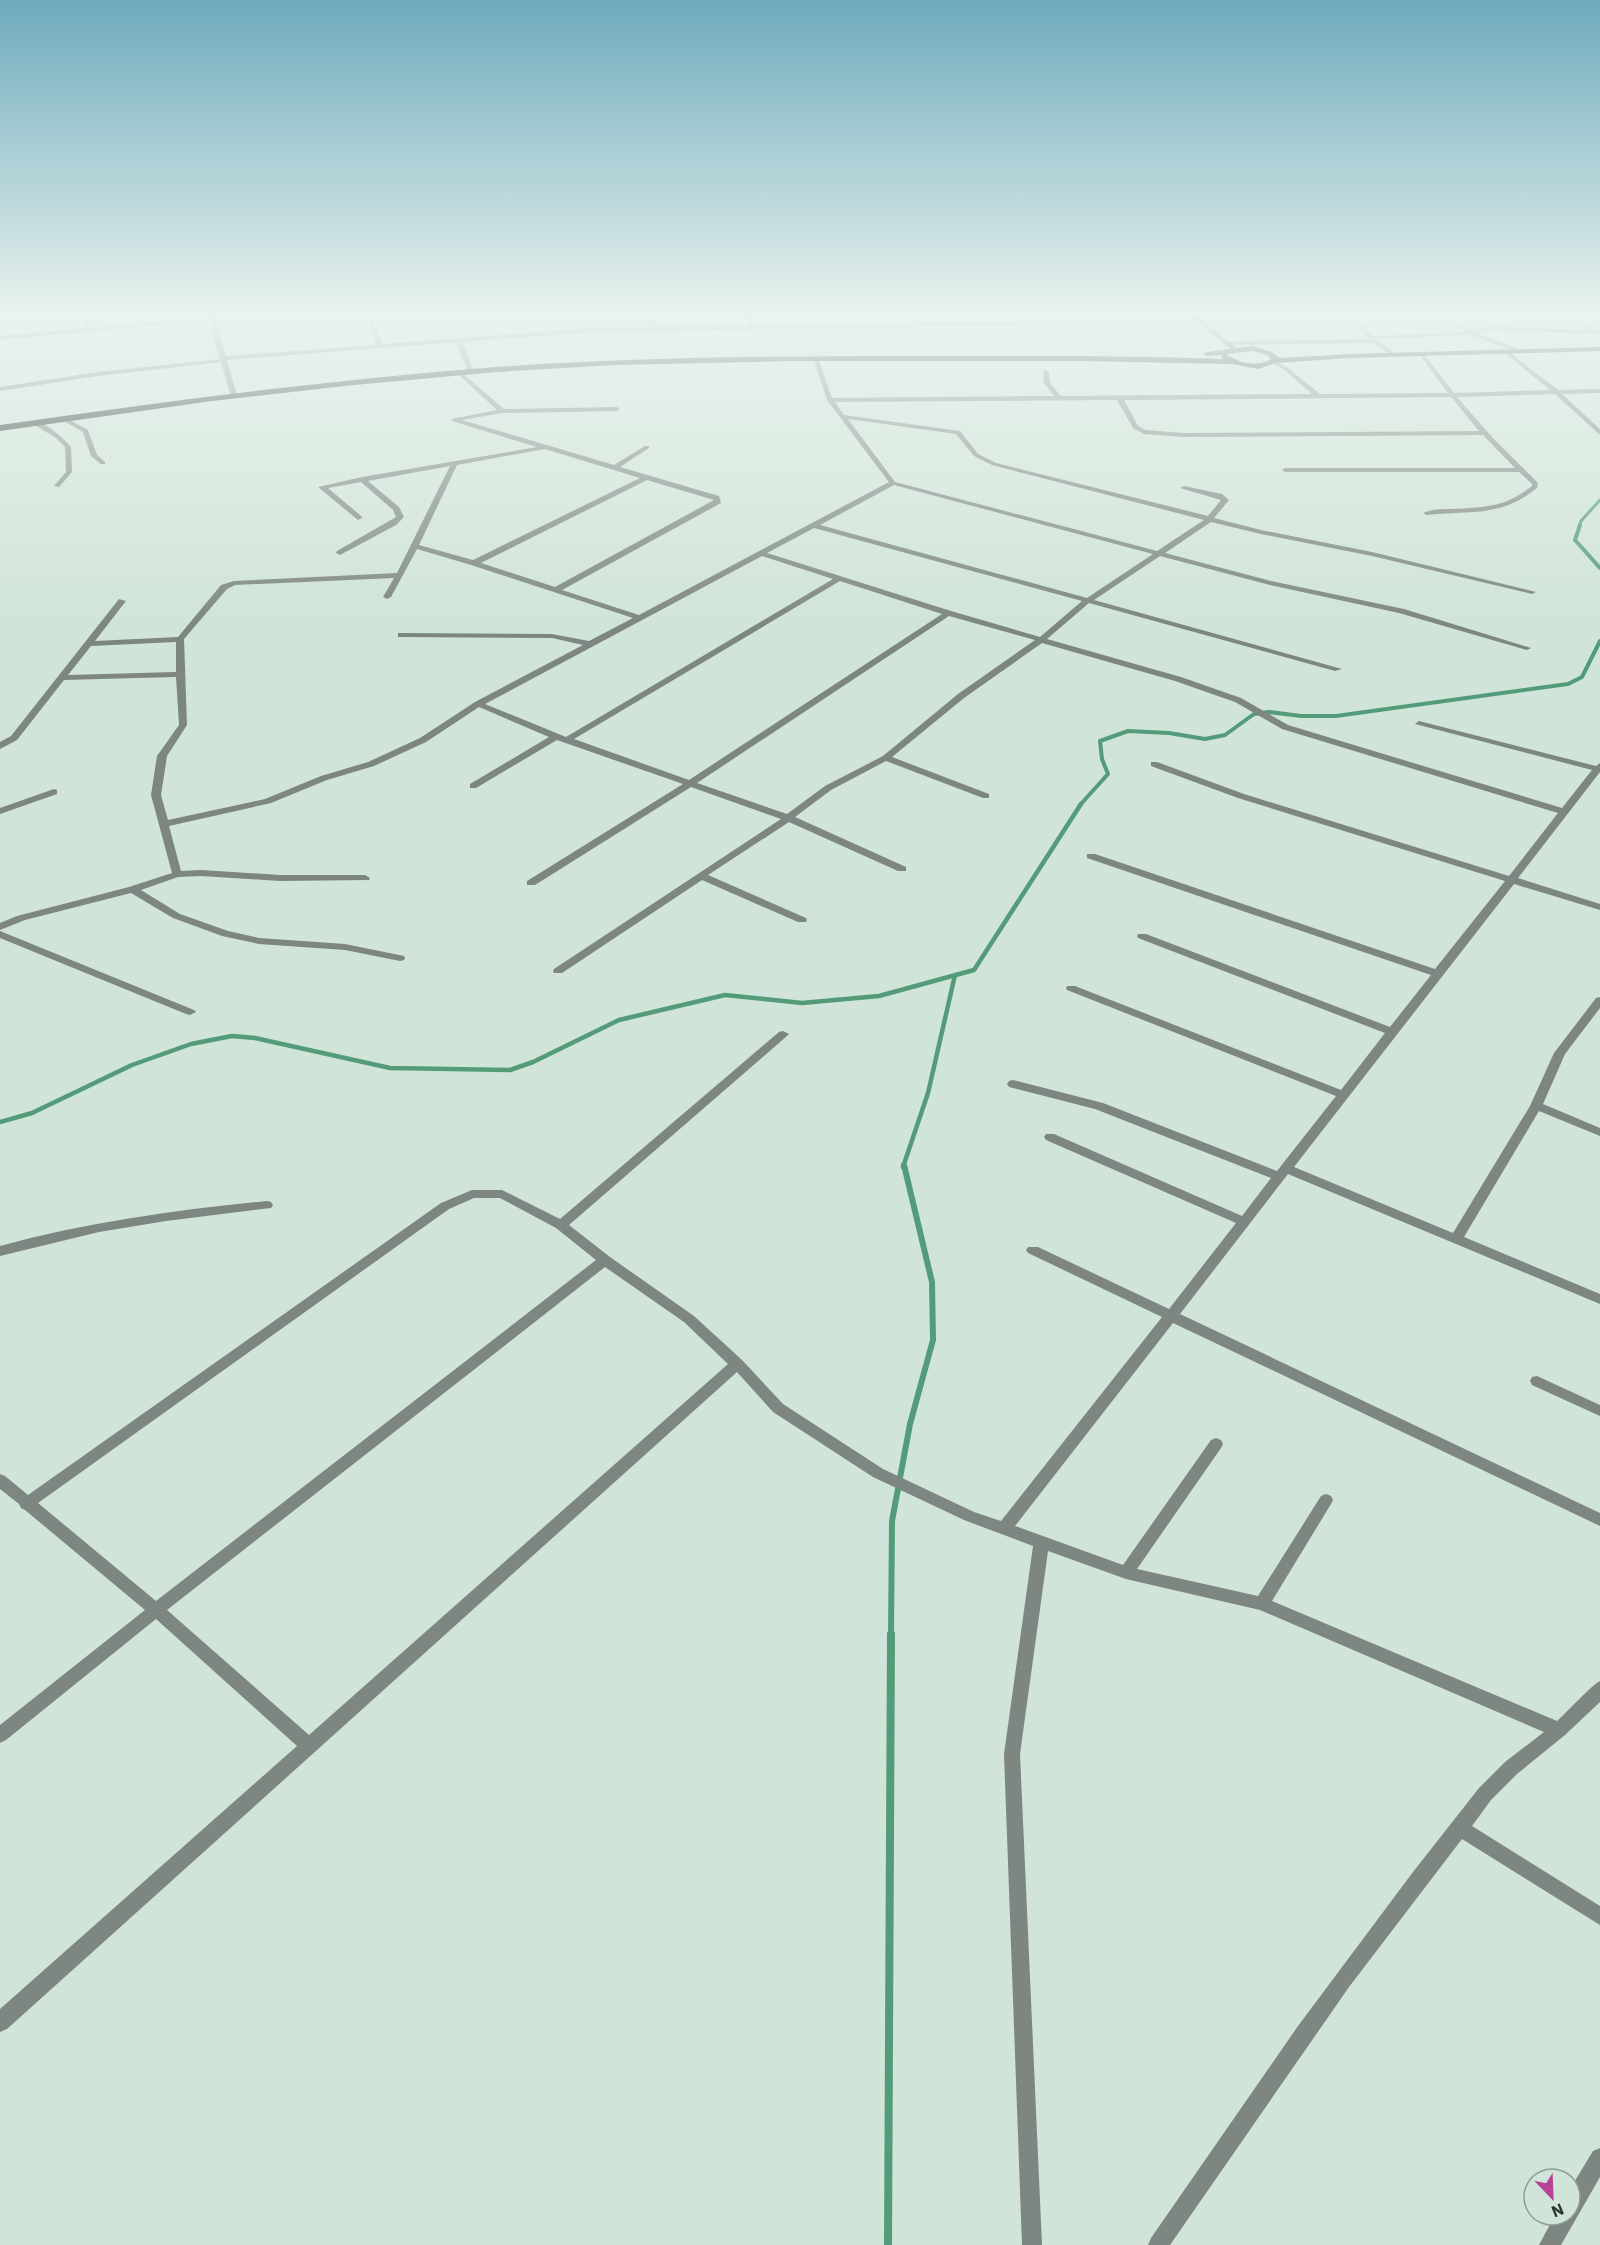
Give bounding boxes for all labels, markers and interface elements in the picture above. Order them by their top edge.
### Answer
north arrow [1522,2167,1582,2227]
text: N [1549,2199,1567,2222]

